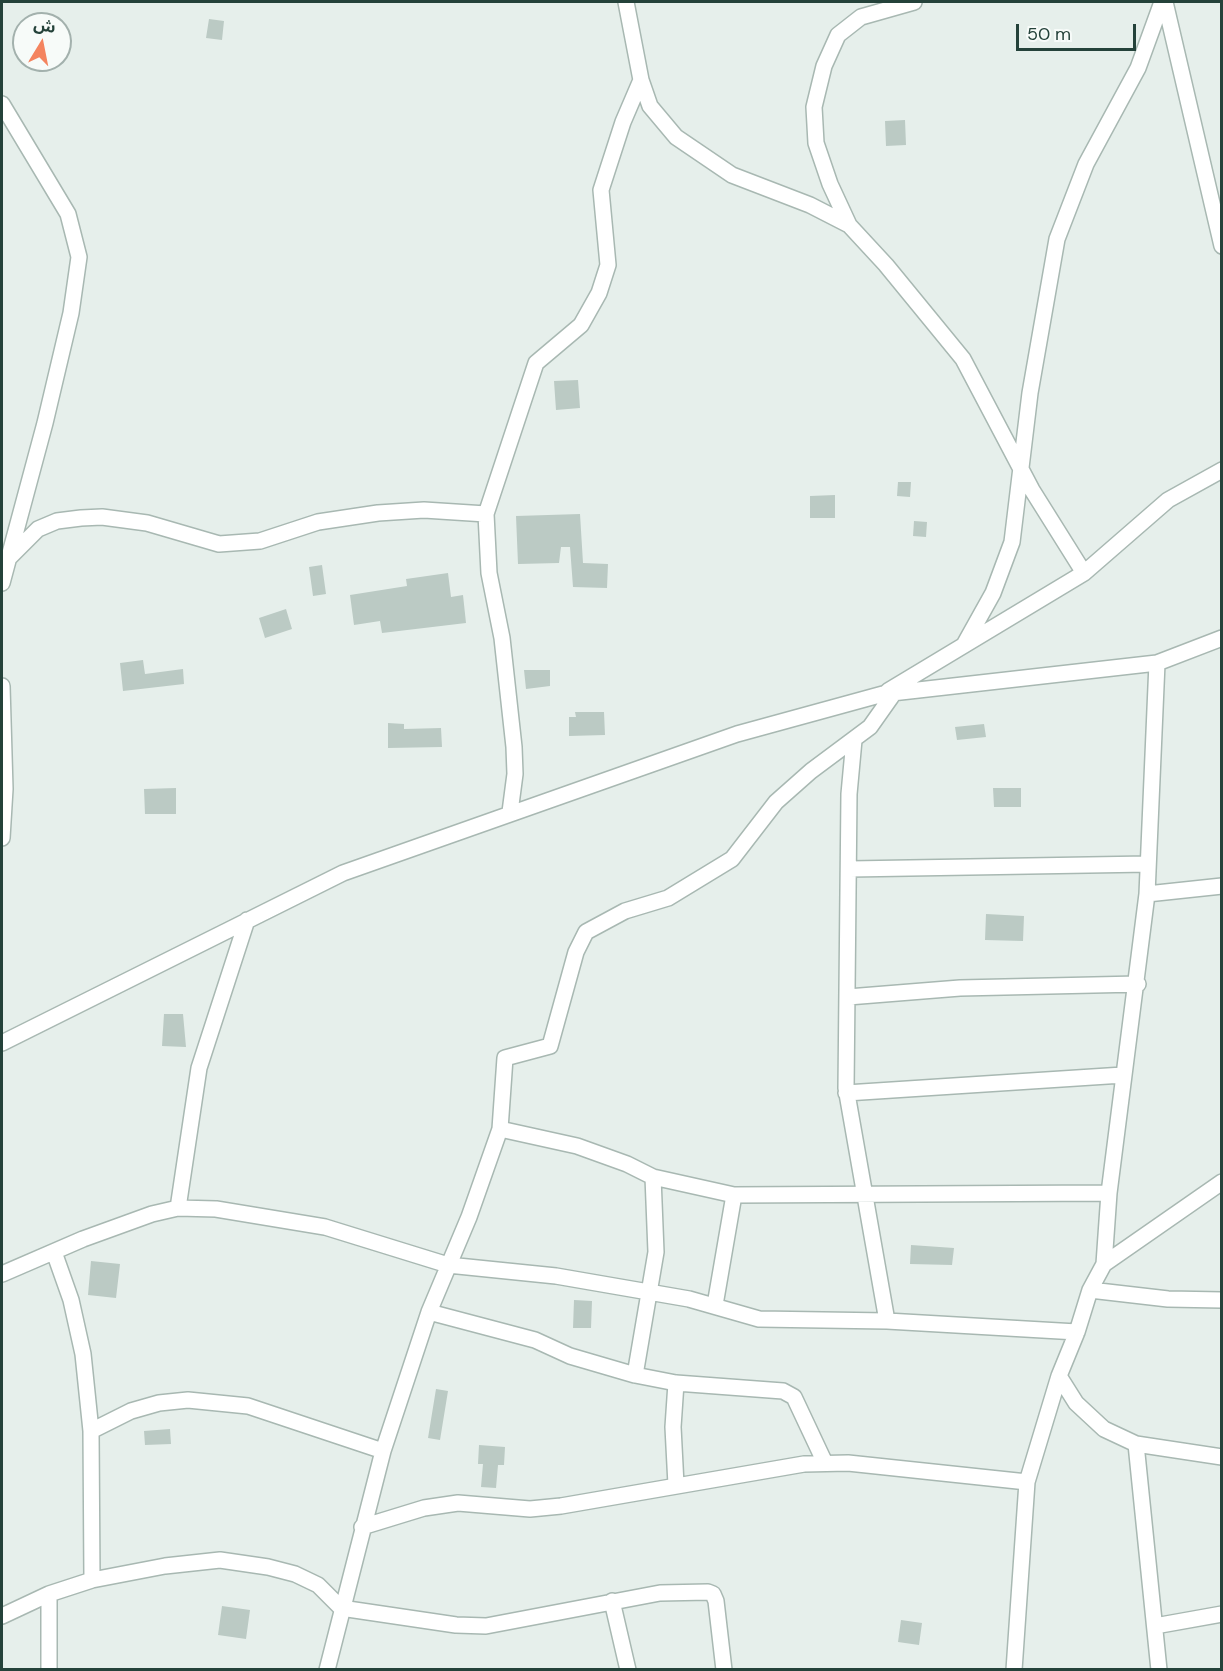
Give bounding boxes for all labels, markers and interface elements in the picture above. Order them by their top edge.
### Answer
north arrow [12,12,72,72]
scale bar [1019,12,1139,50]
text: ش [32,14,57,38]
text: 50 m [1027,22,1071,46]

